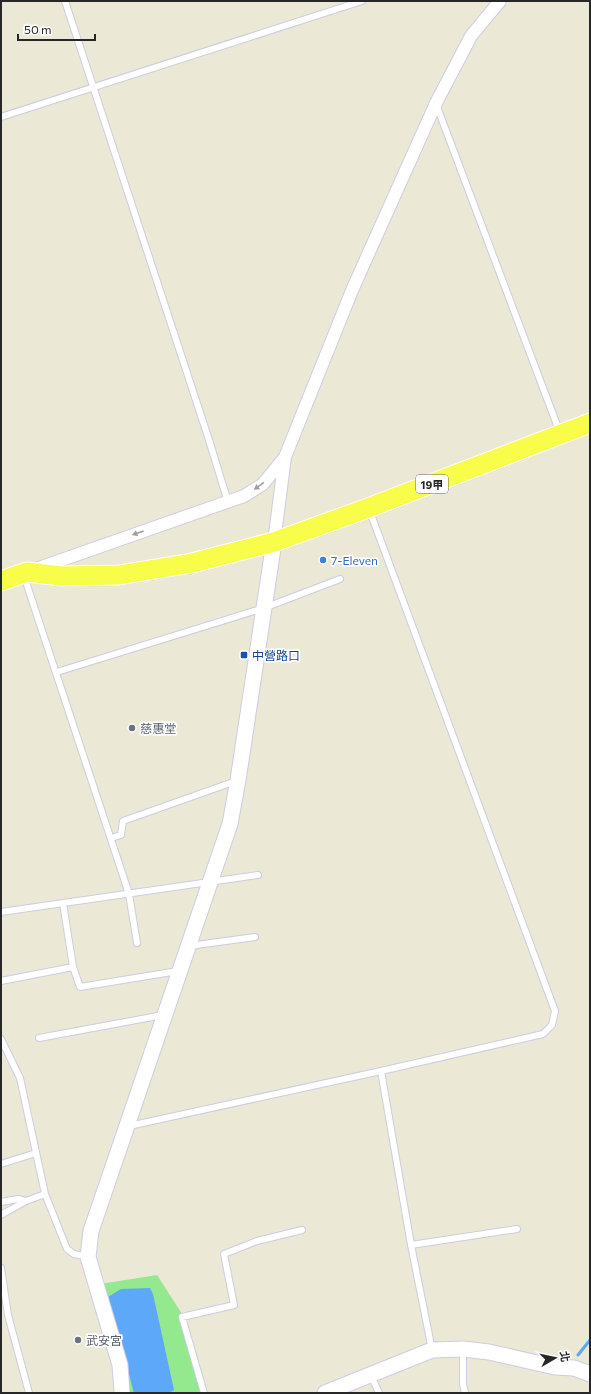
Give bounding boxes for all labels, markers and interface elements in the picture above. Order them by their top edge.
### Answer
scale bar [18,16,95,42]
text: 50 m [24,22,52,36]
road number: 19甲 [416,475,448,493]
one-way arrow [253,482,264,490]
one-way arrow [132,531,144,537]
place label: 7-Eleven [331,553,378,567]
marker: 7-Eleven [318,555,328,565]
place label: 中營路口 [252,648,300,662]
marker: 中營路口 [239,650,249,660]
place label: 慈惠堂 [140,721,176,735]
marker: 慈惠堂 [127,723,137,733]
place label: 武安宮 [86,1333,122,1347]
marker: 武安宮 [73,1335,83,1345]
north arrow [535,1338,575,1378]
text: 北 [558,1350,573,1363]

